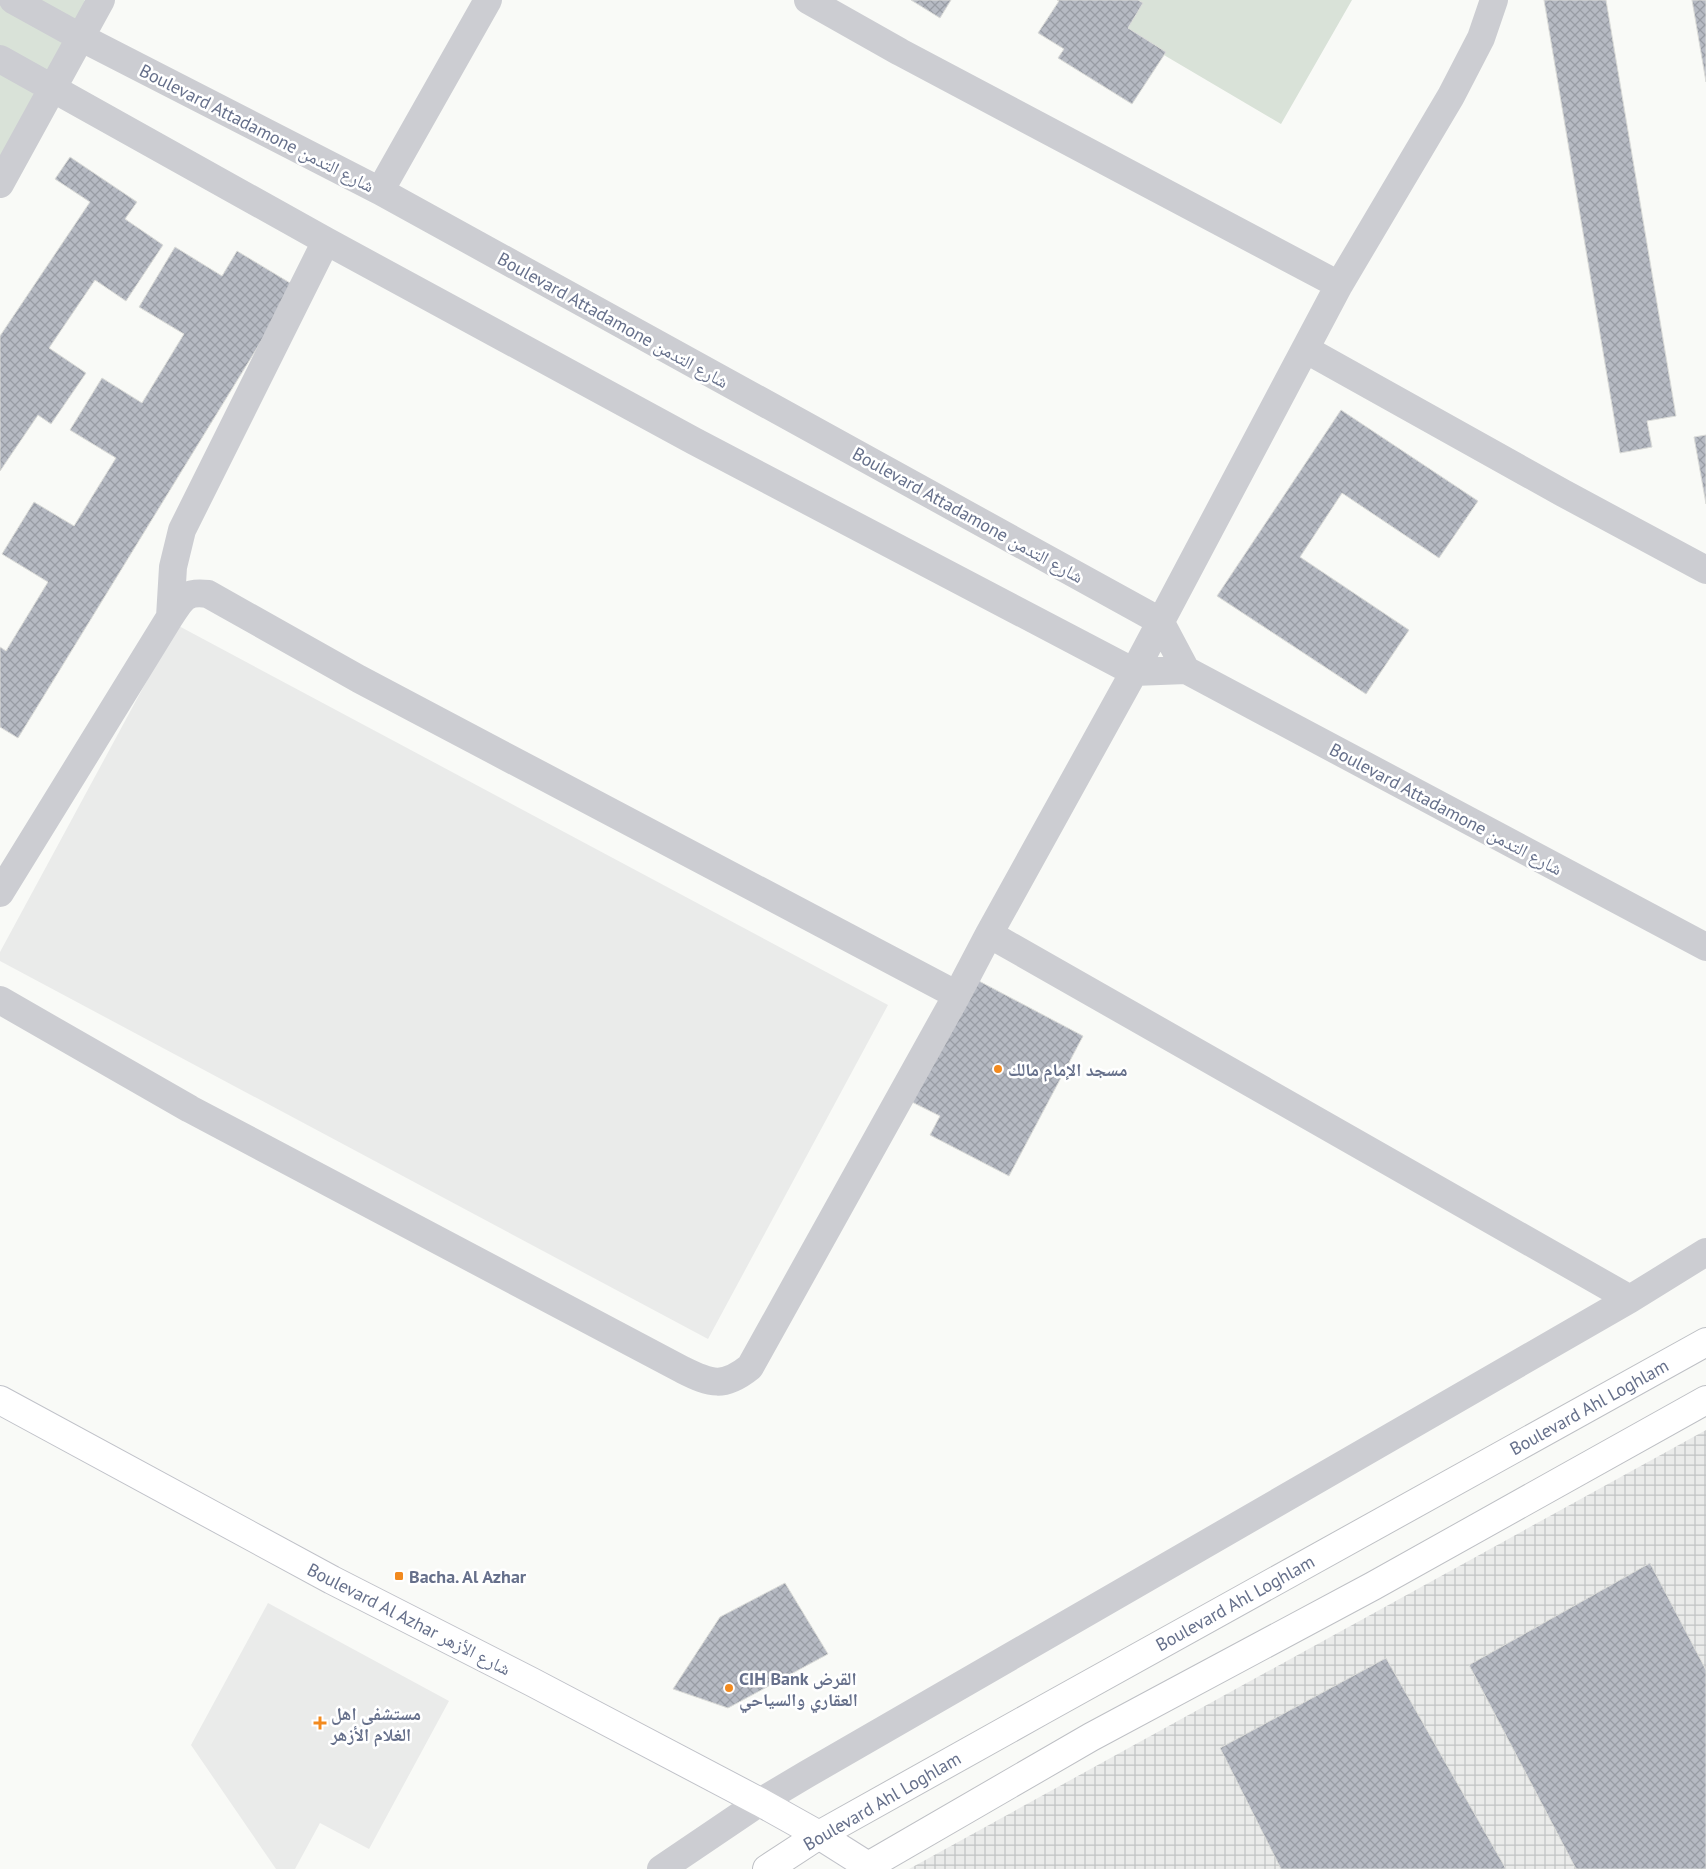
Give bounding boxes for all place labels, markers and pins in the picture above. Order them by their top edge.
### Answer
place label: مسجد الإمام مالك [1008,1058,1127,1082]
marker: مسجد الإمام مالك [992,1063,1004,1075]
place label: Bacha. Al Azhar [409,1565,527,1588]
marker: Bacha. Al Azhar [393,1570,405,1582]
place label: CIH Bank القرض العقاري والسياحي [739,1667,858,1714]
marker: CIH Bank القرض العقاري والسياحي [723,1682,735,1694]
place label: مستشفى اهل الغلام الأزهر [330,1702,421,1747]
marker: مستشفى اهل الغلام الأزهر [313,1716,327,1730]

